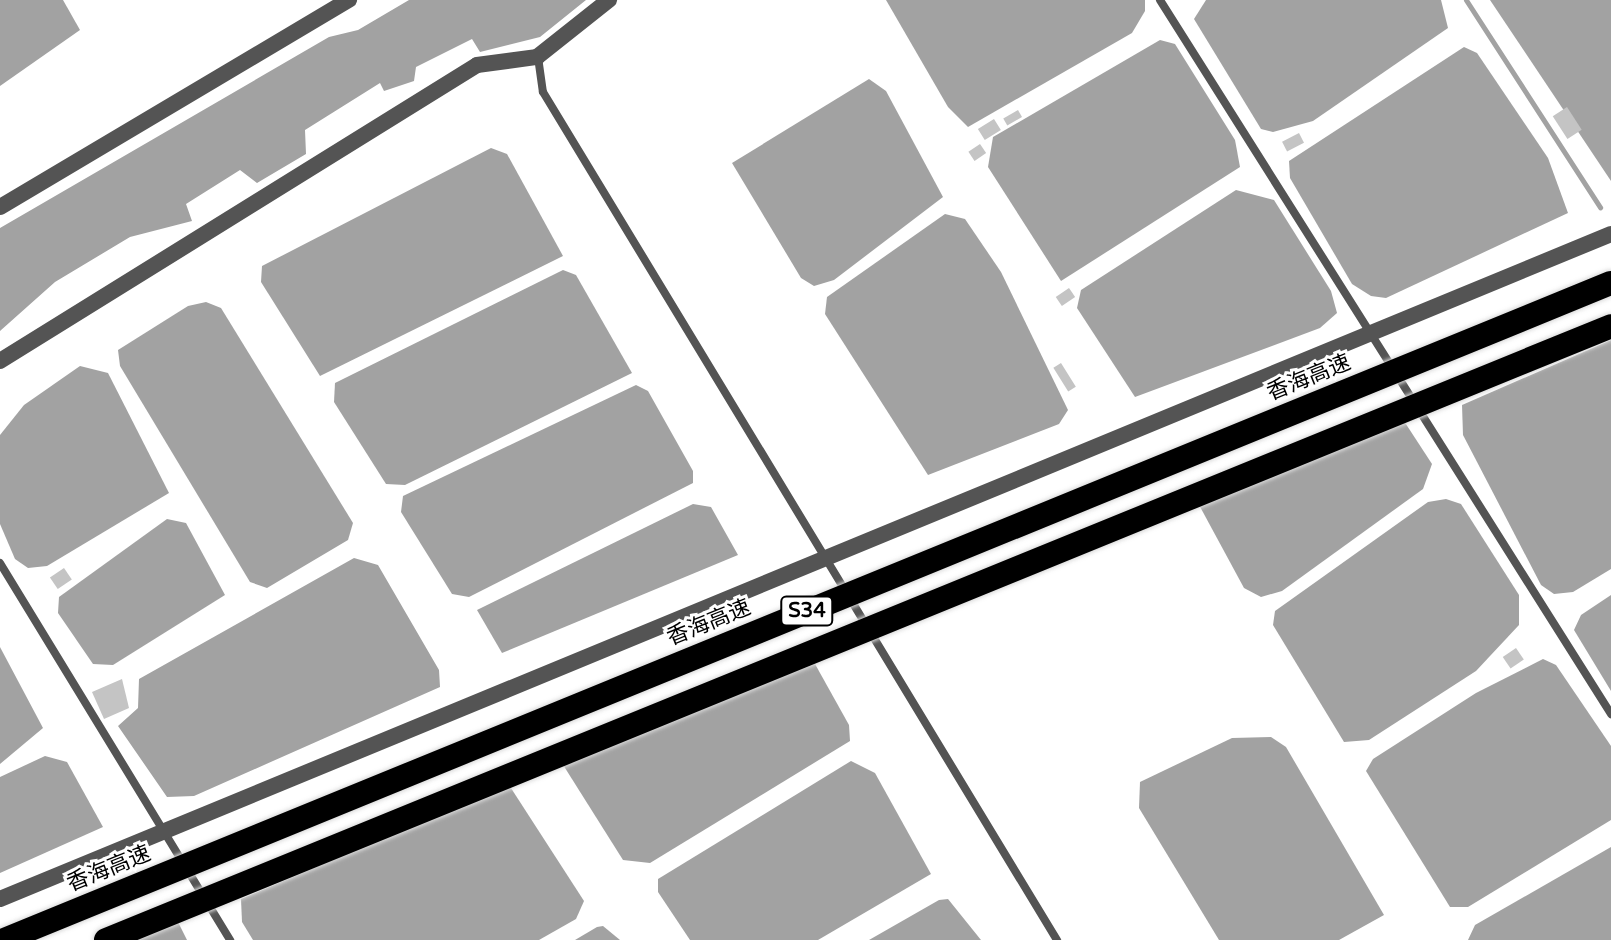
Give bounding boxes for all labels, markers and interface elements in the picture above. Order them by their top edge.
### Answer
street label: 香海高速 [1263,349,1355,407]
street label: 香海高速 [663,594,755,652]
road number: S34 [779,595,835,627]
street label: 香海高速 [63,840,155,898]

